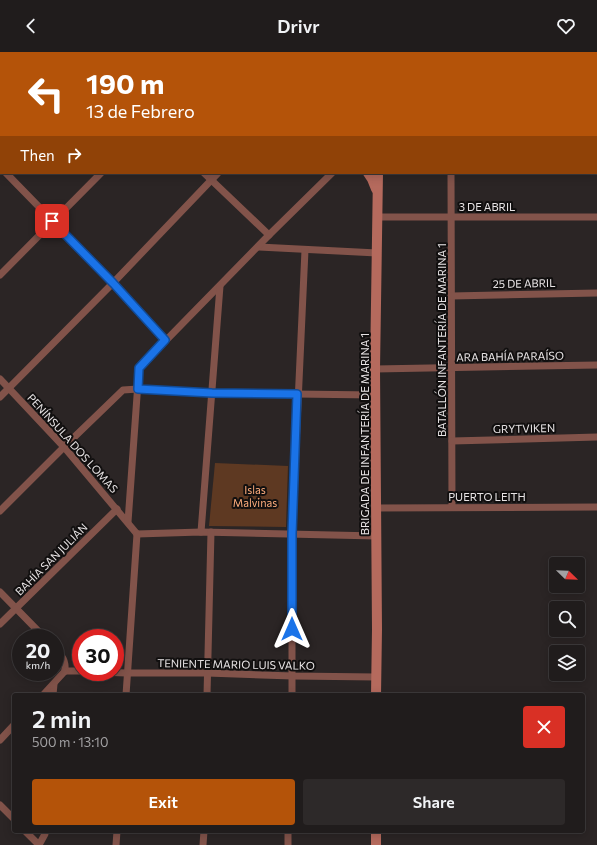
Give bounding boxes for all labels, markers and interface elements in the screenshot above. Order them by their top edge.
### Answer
icon: back [20,15,42,37]
text: Drivr [277,15,320,37]
icon: heart [555,15,577,37]
text: 190 m [86,66,164,100]
icon: left [20,68,72,120]
text: 13 de Febrero [86,100,195,122]
icon: right [63,144,85,166]
text: Then [20,146,55,164]
street label: 3 DE ABRIL [459,200,515,213]
pin [35,204,69,238]
icon: arrive [41,210,63,232]
street label: BATALLÓN INFANTERÍA DE MARINA 1 [434,243,448,437]
street label: 25 DE ABRIL [493,276,555,290]
street label: BRIGADA DE INFANTERÍA DE MARINA 1 [357,333,371,535]
street label: ARA BAHÍA PARAÍSO [456,348,564,363]
street label: PENÍNSULA DOS LOMAS [25,390,122,495]
street label: GRYTVIKEN [493,421,555,435]
park label: Islas Malvinas [233,483,277,509]
street label: PUERTO LEITH [448,490,526,503]
street label: BAHÍA SAN JULIÁN [12,520,90,598]
north arrow [549,557,585,593]
map controls [549,557,585,681]
button: search [549,601,585,637]
position arrow [271,608,313,650]
speed limit sign: 30 [72,629,124,681]
text: 20 [26,638,50,662]
button: layers [549,645,585,681]
street label: TENIENTE MARIO LUIS VALKO [157,656,315,672]
text: km/h [26,659,50,671]
text: 2 min [32,704,91,733]
button: close [523,706,565,748]
text: 500 m · 13:10 [32,734,108,750]
button: Exit [32,779,295,825]
button: Share [303,779,565,825]

